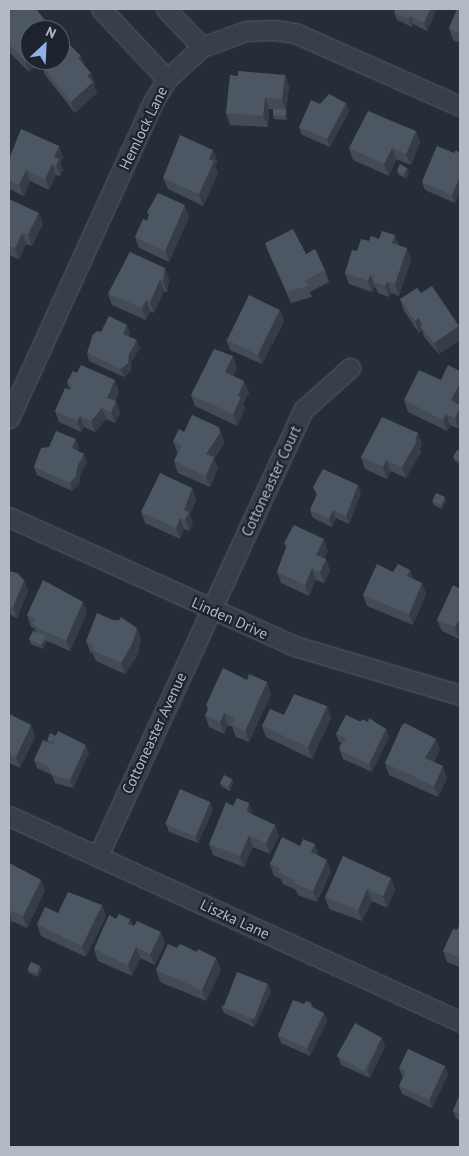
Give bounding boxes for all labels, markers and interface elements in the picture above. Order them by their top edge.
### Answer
north arrow [20,20,70,70]
text: N [43,22,59,42]
street label: Hemlock Lane [115,83,171,173]
street label: Cottoneaster Court [237,423,305,539]
street label: Linden Drive [189,593,271,643]
street label: Cottoneaster Avenue [118,669,190,797]
street label: Liszka Lane [198,895,272,943]

